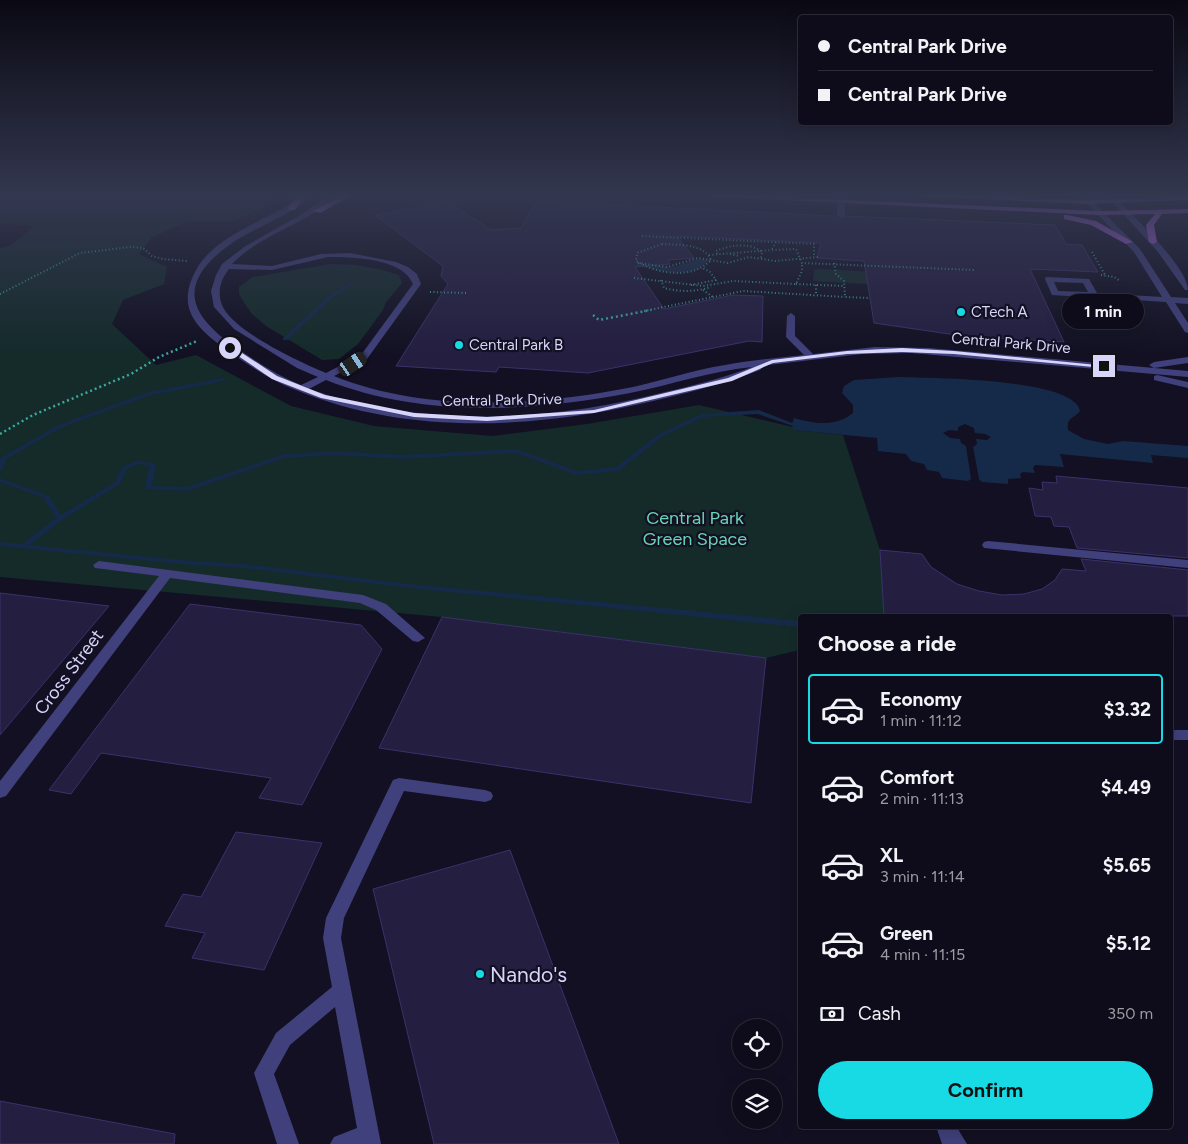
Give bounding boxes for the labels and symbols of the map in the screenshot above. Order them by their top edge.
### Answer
callout: 1 min [1063,294,1145,328]
place label: CTech A [971,303,1028,321]
marker: CTech A [955,306,967,318]
street label: Central Park Drive [951,329,1071,357]
place label: Central Park B [469,336,563,354]
route start [219,337,241,359]
marker: Central Park B [453,339,465,351]
car [336,349,369,379]
route end [1093,355,1115,377]
street label: Central Park Drive [442,390,562,410]
park label: Central Park Green Space [643,507,747,550]
street label: Cross Street [30,625,108,719]
place label: Nando's [490,962,567,987]
marker: Nando's [474,968,486,980]

